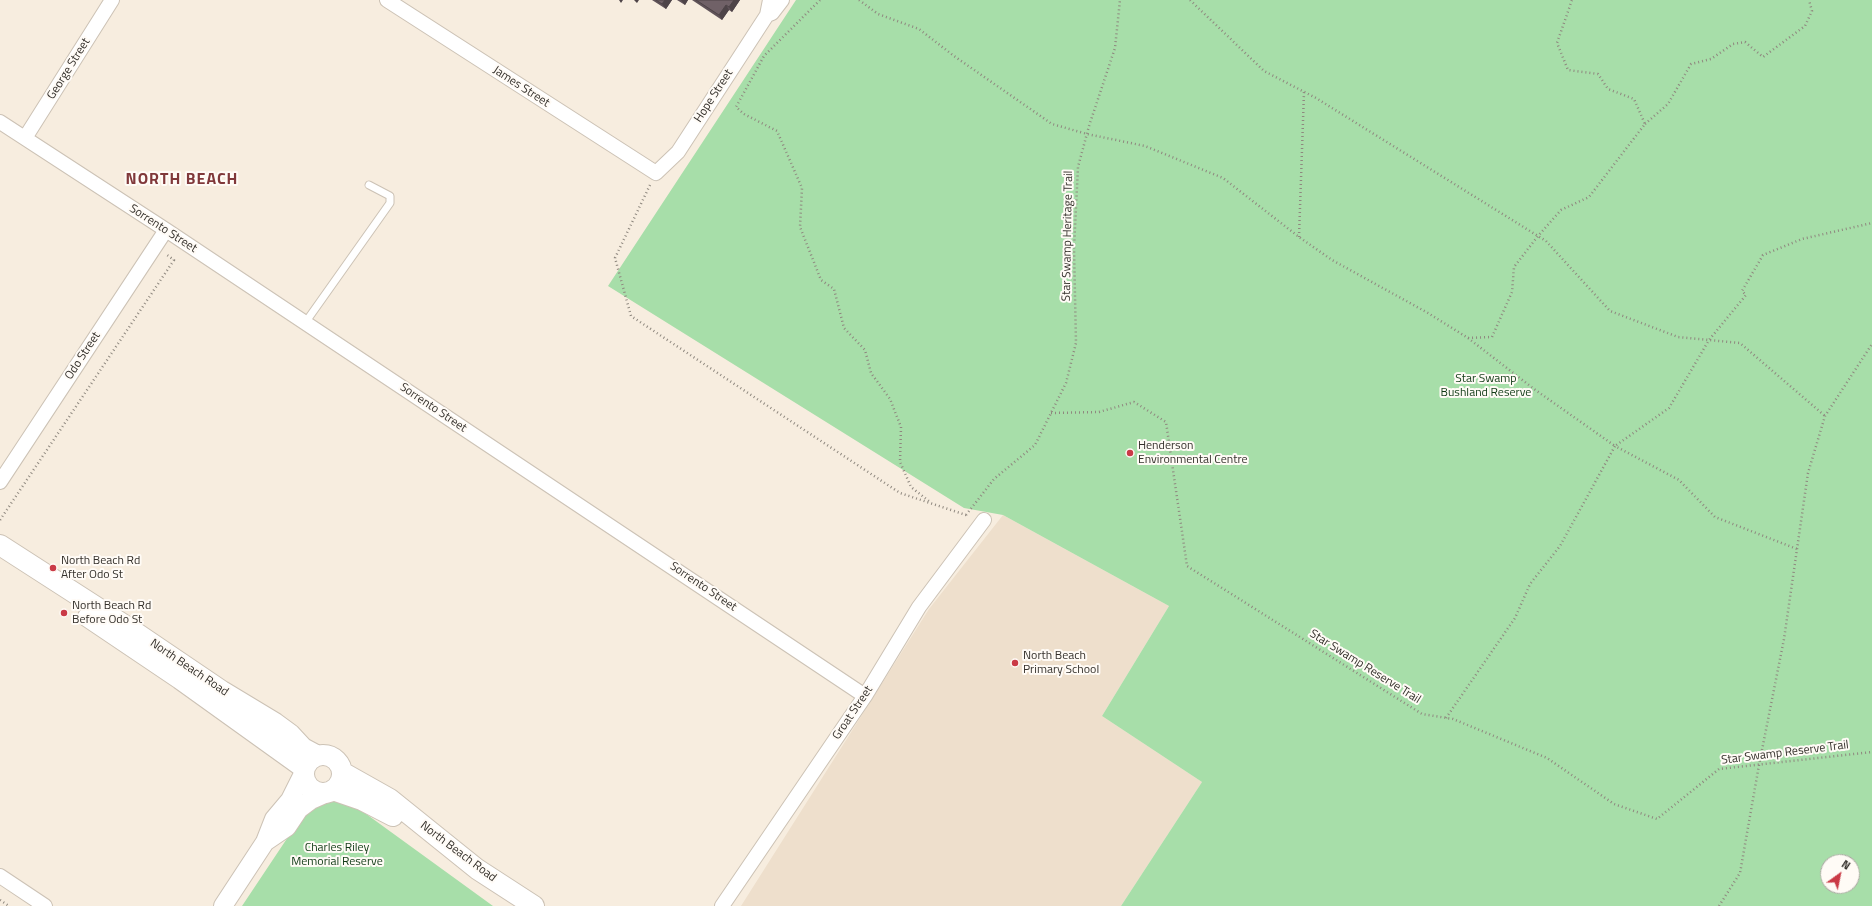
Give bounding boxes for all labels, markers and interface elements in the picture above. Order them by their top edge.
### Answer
street label: George Street [44,36,94,102]
street label: James Street [490,63,552,111]
street label: Hope Street [692,67,736,125]
district label: NORTH BEACH [126,170,238,190]
street label: Star Swamp Heritage Trail [1060,171,1076,301]
street label: Sorrento Street [127,202,199,256]
street label: Odo Street [62,329,104,383]
park label: Star Swamp Bushland Reserve [1441,372,1531,400]
street label: Sorrento Street [397,380,469,436]
place label: Henderson Environmental Centre [1138,439,1248,467]
marker: Henderson Environmental Centre [1125,448,1135,458]
place label: North Beach Rd After Odo St [61,554,140,582]
street label: Sorrento Street [667,559,739,615]
marker: North Beach Rd After Odo St [48,563,58,573]
place label: North Beach Rd Before Odo St [72,599,151,627]
marker: North Beach Rd Before Odo St [59,608,69,618]
street label: Star Swamp Reserve Trail [1307,627,1423,707]
street label: North Beach Road [147,636,231,700]
place label: North Beach Primary School [1023,649,1099,677]
marker: North Beach Primary School [1010,658,1020,668]
street label: Groat Street [830,683,876,743]
street label: Star Swamp Reserve Trail [1720,738,1850,768]
street label: North Beach Road [417,819,499,885]
park label: Charles Riley Memorial Reserve [291,841,383,869]
north arrow [1820,854,1860,894]
text: N [1838,856,1854,874]

